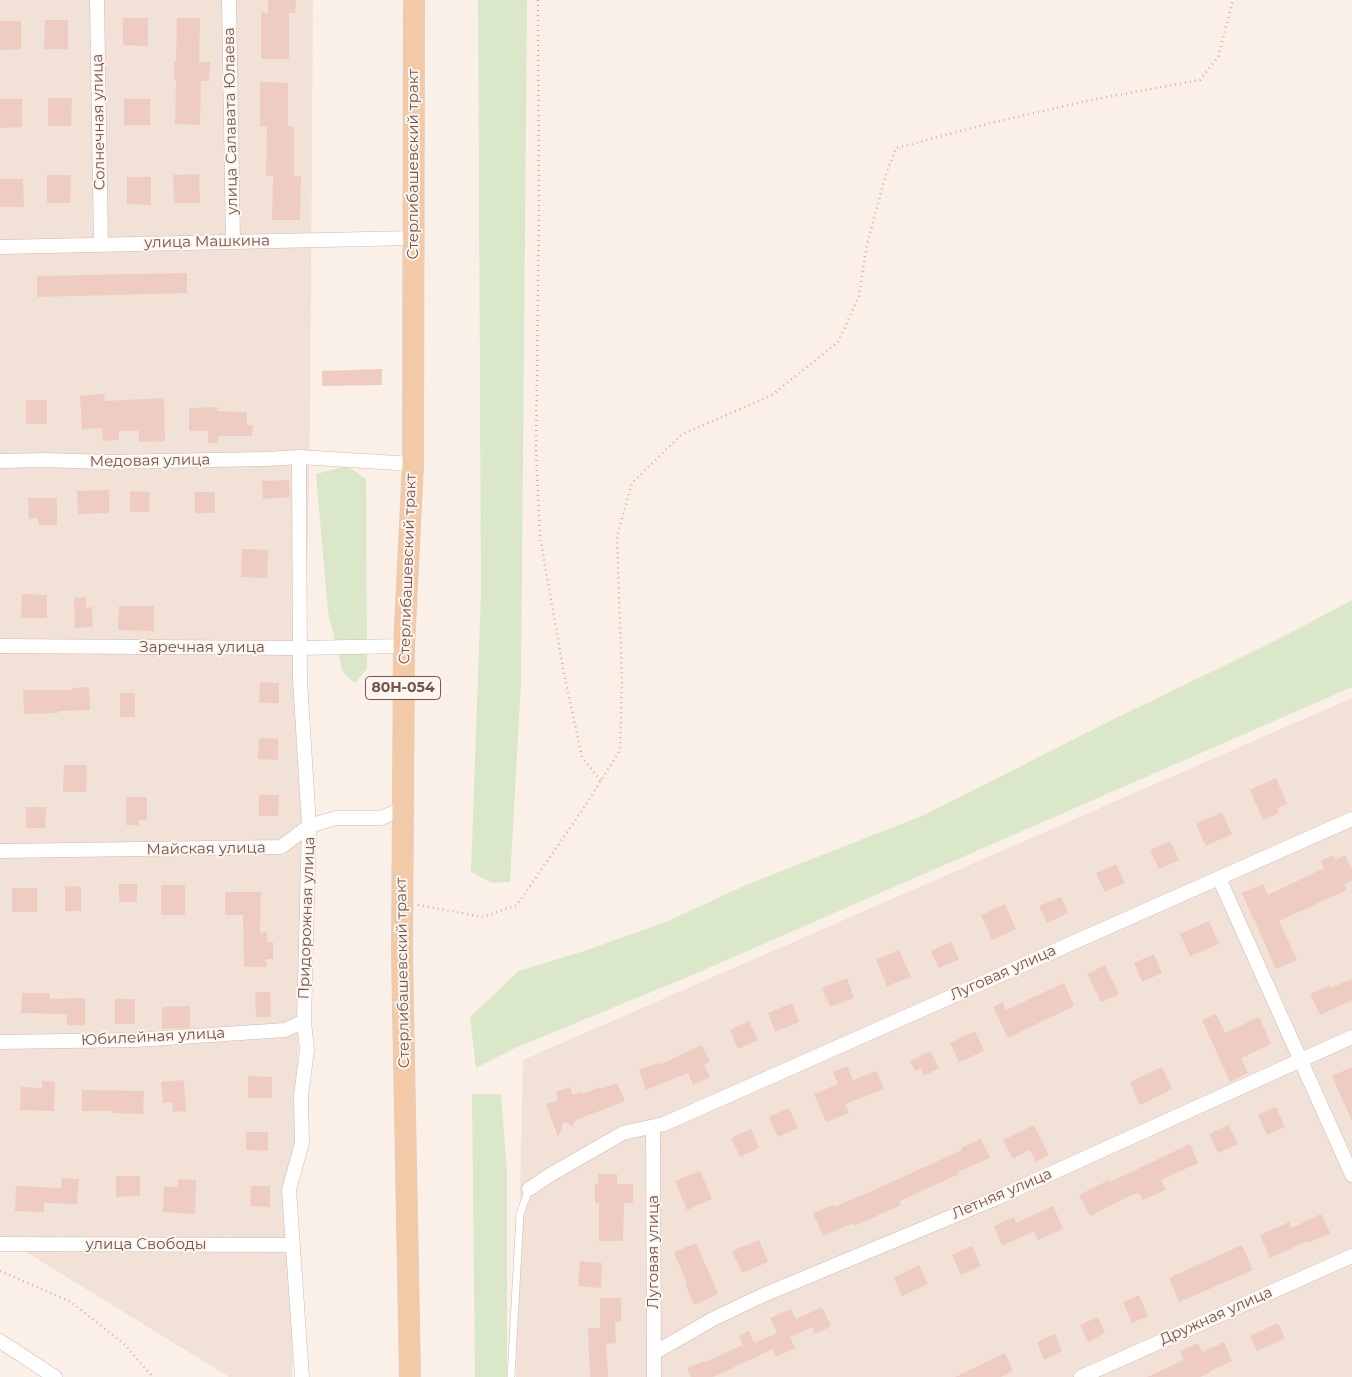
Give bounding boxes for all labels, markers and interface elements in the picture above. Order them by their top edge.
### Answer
street label: улица Салавата Юлаева [220,27,242,215]
street label: Солнечная улица [89,54,109,190]
street label: Стерлибашевский тракт [405,69,423,259]
street label: улица Машкина [144,232,270,252]
street label: Медовая улица [90,451,210,471]
street label: Стерлибашевский тракт [396,473,420,665]
street label: Заречная улица [139,639,265,657]
road number: 80Н-054 [366,676,440,700]
street label: Придорожная улица [295,836,319,1000]
street label: Майская улица [146,839,266,859]
street label: Стерлибашевский тракт [392,877,414,1069]
street label: Луговая улица [947,942,1059,1004]
street label: Юбилейная улица [80,1024,226,1050]
street label: Летняя улица [949,1165,1055,1223]
street label: Луговая улица [645,1195,663,1309]
street label: улица Свободы [85,1236,207,1254]
street label: Дружная улица [1157,1283,1275,1349]

